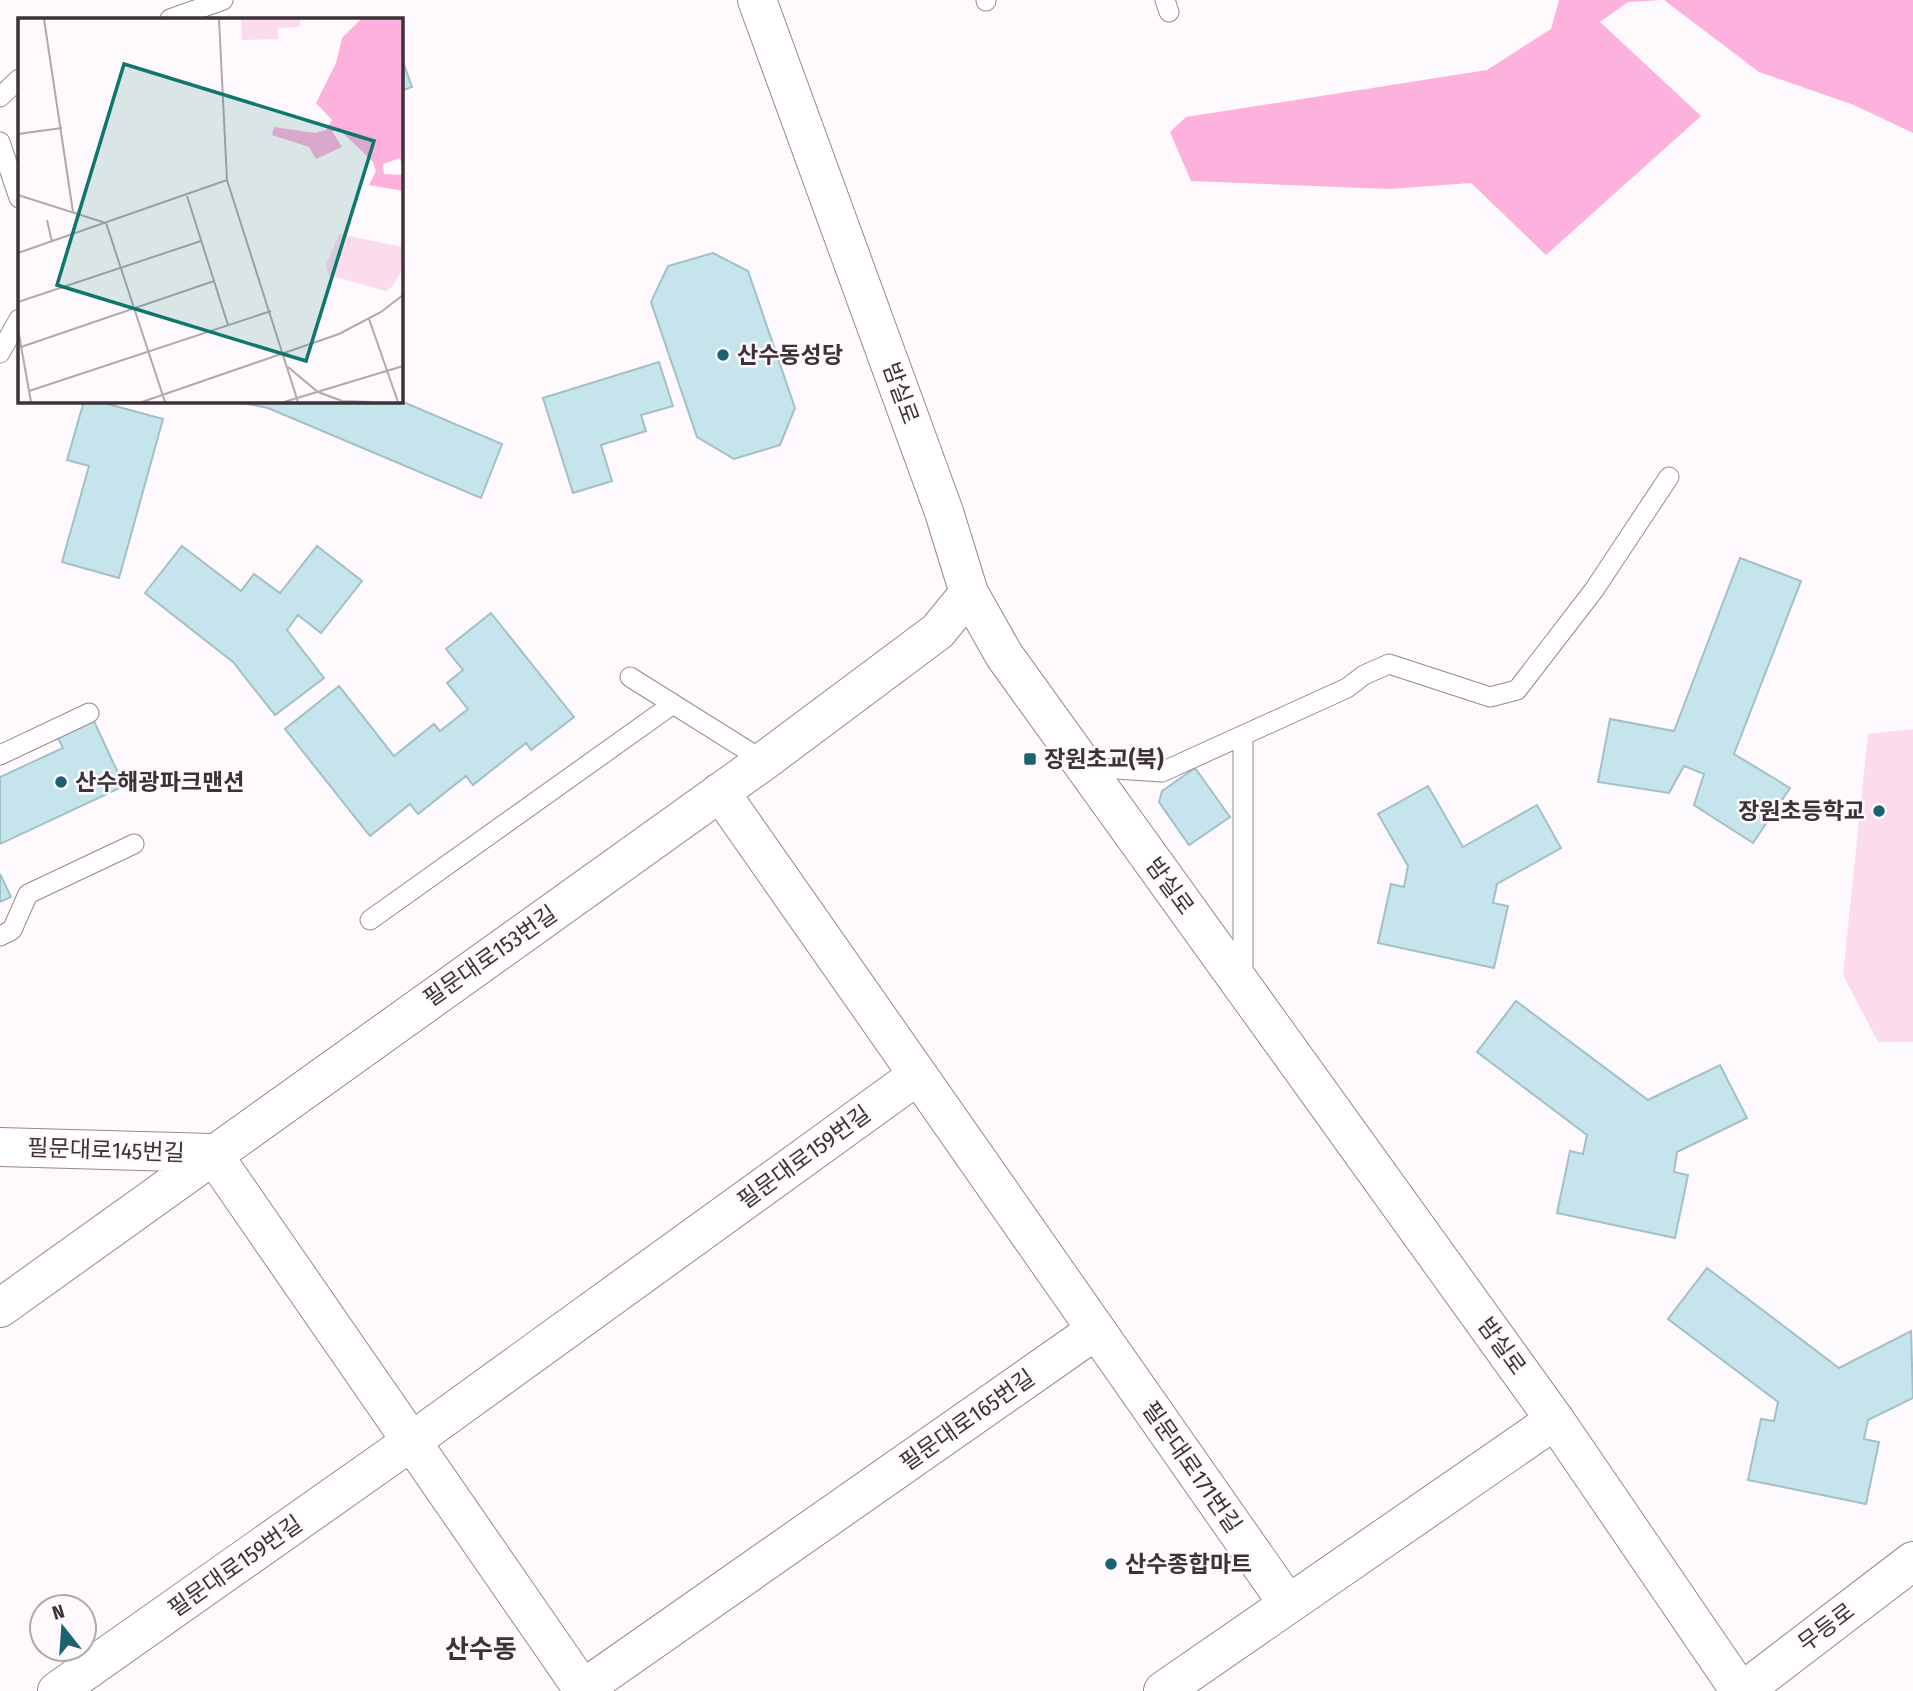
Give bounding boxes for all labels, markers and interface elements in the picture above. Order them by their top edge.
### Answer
inset map [18,18,402,402]
place label: 산수동성당 [737,341,843,369]
marker: 산수동성당 [715,347,731,363]
street label: 밤실로 [877,358,925,428]
place label: 장원초교(북) [1044,745,1164,773]
marker: 장원초교(북) [1022,751,1038,767]
place label: 산수해광파크맨션 [75,768,244,796]
marker: 산수해광파크맨션 [53,774,69,790]
place label: 장원초등학교 [1738,797,1865,825]
marker: 장원초등학교 [1871,803,1887,819]
street label: 밤실로 [1140,852,1200,920]
street label: 필문대로153번길 [418,900,562,1012]
street label: 필문대로159번길 [732,1099,876,1215]
street label: 필문대로145번길 [27,1133,185,1167]
street label: 밤실로 [1472,1312,1532,1380]
street label: 필문대로165번길 [894,1363,1040,1477]
street label: 필문대로171번길 [1136,1396,1248,1538]
street label: 필문대로159번길 [163,1509,307,1623]
place label: 산수종합마트 [1125,1550,1252,1578]
marker: 산수종합마트 [1103,1556,1119,1572]
north arrow [28,1593,98,1663]
street label: 무등로 [1792,1597,1860,1657]
text: N [49,1600,67,1625]
district label: 산수동 [445,1634,517,1665]

